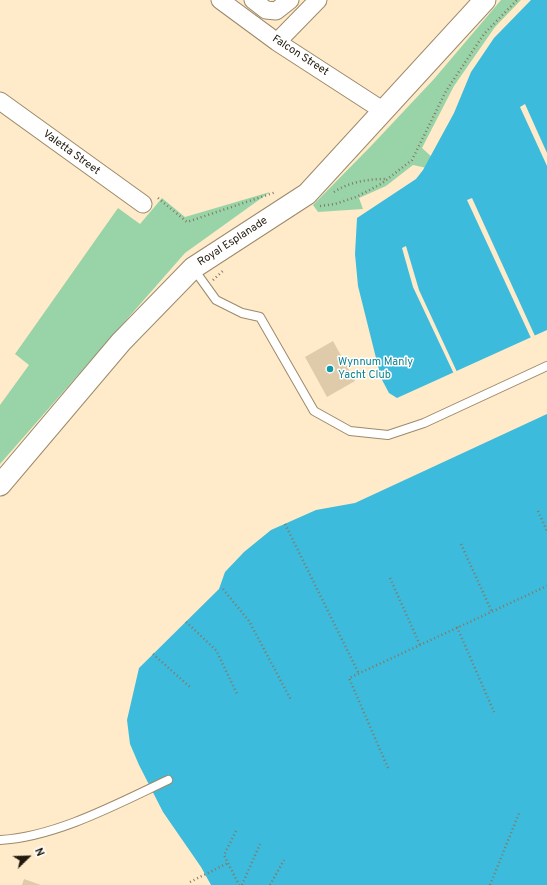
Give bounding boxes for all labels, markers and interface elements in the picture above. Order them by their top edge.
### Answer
street label: Falcon Street [269,33,331,79]
street label: Valetta Street [40,128,102,178]
street label: Royal Esplanade [196,214,270,270]
place label: Wynnum Manly Yacht Club [338,356,413,382]
marker: Wynnum Manly Yacht Club [325,364,335,374]
north arrow [8,837,48,877]
text: N [31,846,47,859]

